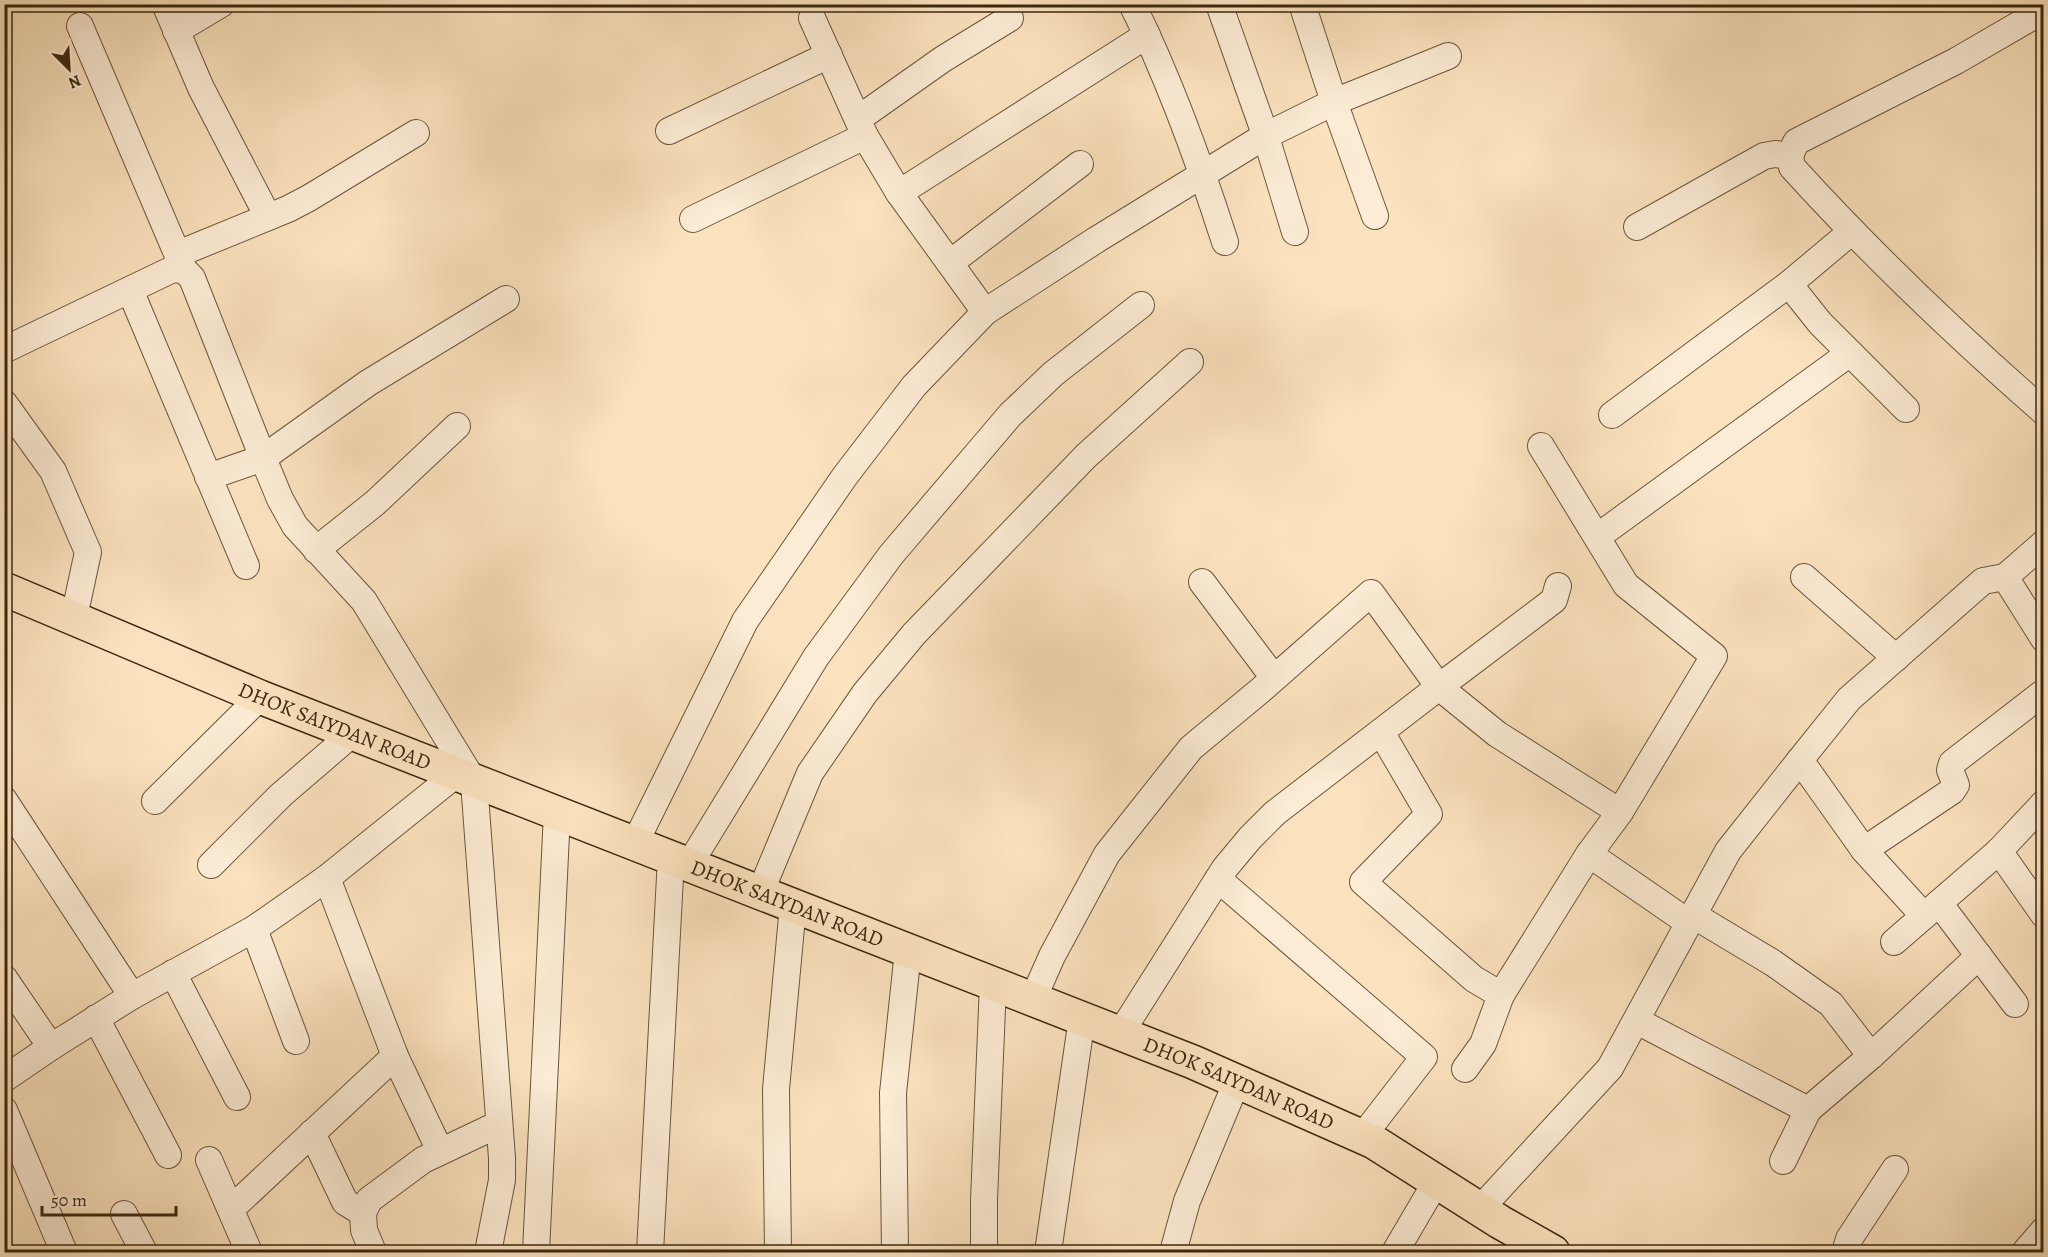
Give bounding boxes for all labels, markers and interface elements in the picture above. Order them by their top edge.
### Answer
north arrow [39,39,99,99]
text: N [65,69,84,94]
street label: DHOK SAIYDAN ROAD [234,675,435,777]
street label: DHOK SAIYDAN ROAD [687,853,888,954]
street label: DHOK SAIYDAN ROAD [1139,1030,1338,1137]
scale bar [42,1179,176,1217]
text: 50 m [51,1188,87,1212]

